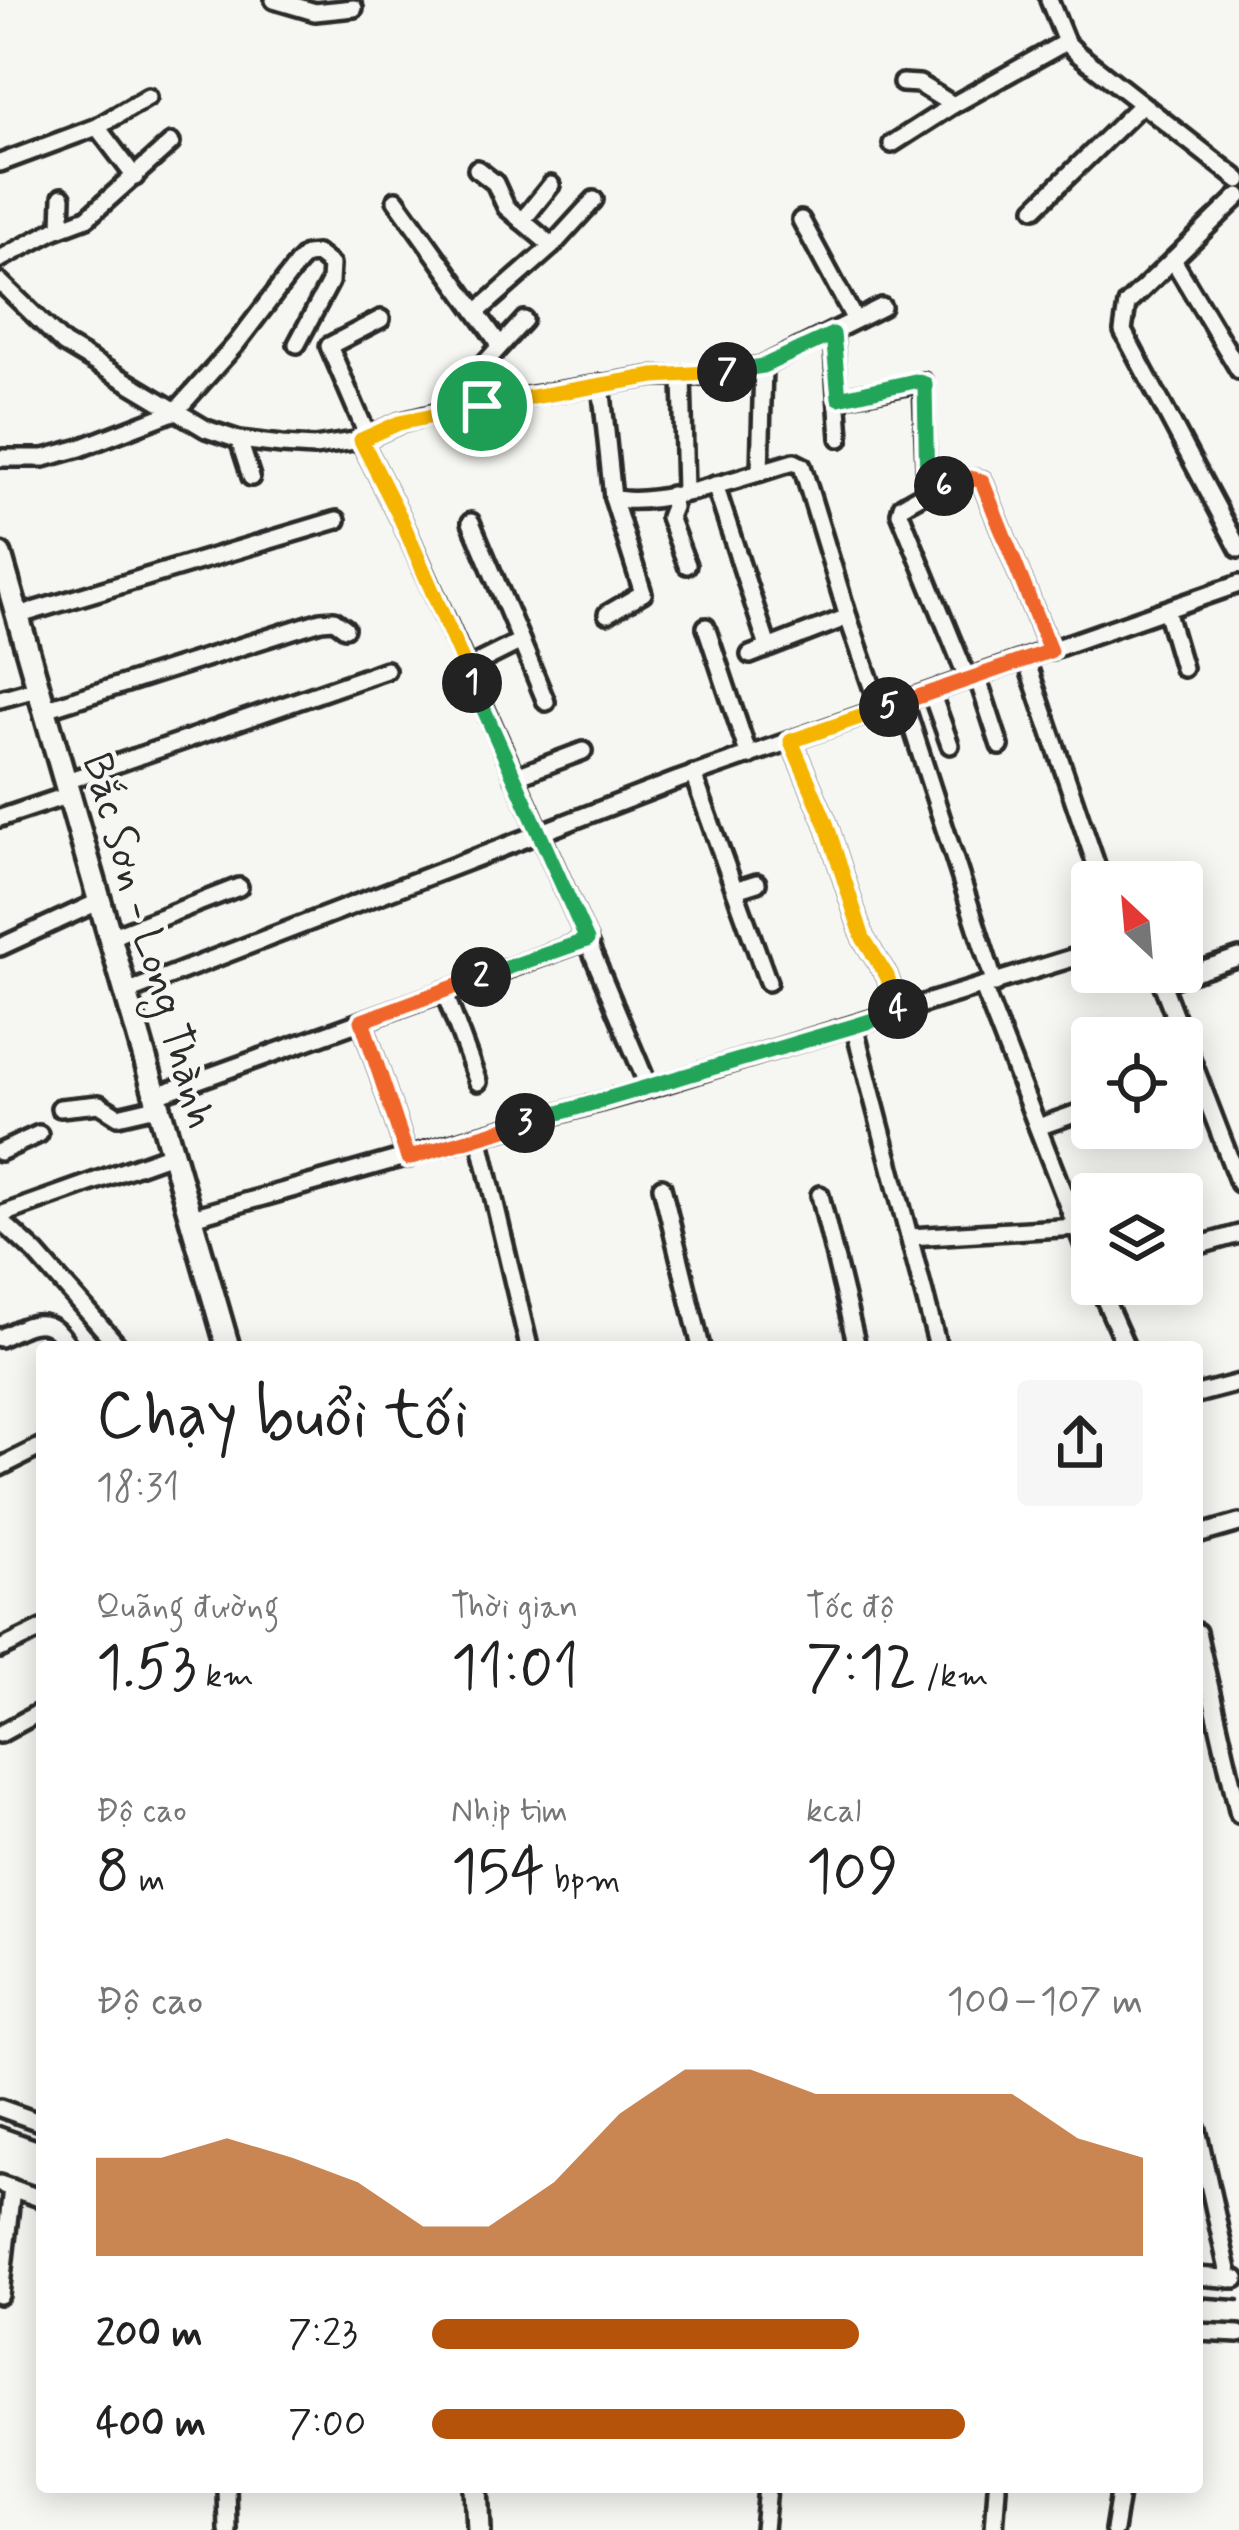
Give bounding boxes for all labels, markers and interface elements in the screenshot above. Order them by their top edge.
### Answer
pin: 7 [697,342,757,402]
text: 7 [717,350,737,394]
pin [431,355,533,457]
icon: arrive [449,373,515,439]
pin: 6 [914,456,974,516]
text: 6 [936,464,952,508]
pin: 1 [442,653,502,713]
text: 1 [465,661,479,705]
pin: 5 [859,677,919,737]
text: 5 [879,685,899,729]
street label: Bắc Sơn - Long Thành [65,747,228,1136]
north arrow [1071,861,1203,993]
map controls [1071,861,1203,1305]
pin: 2 [451,947,511,1007]
text: 2 [473,955,489,999]
pin: 4 [868,979,928,1039]
text: 4 [888,987,908,1031]
button: locate [1071,1017,1203,1149]
pin: 3 [495,1093,555,1153]
text: 3 [518,1101,532,1145]
button: layers [1071,1173,1203,1305]
text: Chạy buổi tối [96,1375,468,1461]
button: share [1017,1380,1143,1506]
text: 18:31 [96,1463,180,1514]
text: Quãng đường [96,1586,279,1630]
text: Thời gian [451,1586,578,1630]
text: Tốc độ [806,1586,895,1630]
text: 1.53 [96,1630,197,1709]
text: 11:01 [451,1630,579,1709]
text: 7:12 [806,1630,917,1709]
text: km [197,1655,254,1699]
text: /km [917,1655,988,1699]
text: Độ cao [96,1790,187,1834]
text: Nhịp tim [451,1790,568,1834]
text: kcal [806,1790,861,1834]
text: 8 [96,1834,130,1913]
text: 154 [451,1834,545,1913]
text: 109 [806,1834,899,1913]
text: m [130,1859,165,1903]
text: bpm [545,1859,621,1903]
text: Độ cao [96,1977,203,2028]
text: 100–107 m [947,1977,1143,2028]
text: 200 m [96,2309,202,2360]
text: 7:23 [288,2309,358,2360]
text: 400 m [96,2399,206,2450]
text: 7:00 [288,2399,366,2450]

